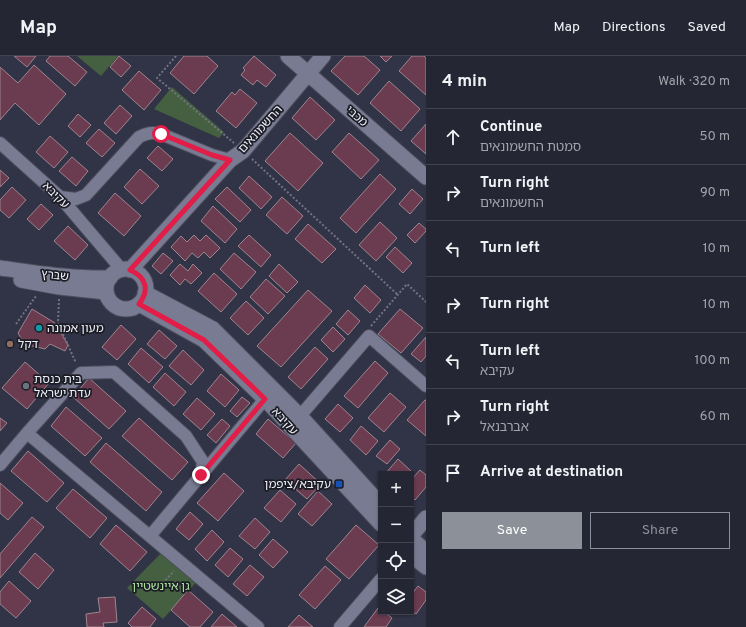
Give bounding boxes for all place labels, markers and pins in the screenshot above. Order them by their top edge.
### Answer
place label: מעון אמונה [47,321,104,337]
marker: מעון אמונה [34,323,44,333]
place label: דקל [18,337,39,353]
marker: דקל [5,339,15,349]
place label: בית כנסת עדת ישראל [34,372,91,402]
marker: בית כנסת עדת ישראל [21,381,31,391]
place label: עקיבא/ציפמן [264,477,331,493]
marker: עקיבא/ציפמן [334,479,344,489]

